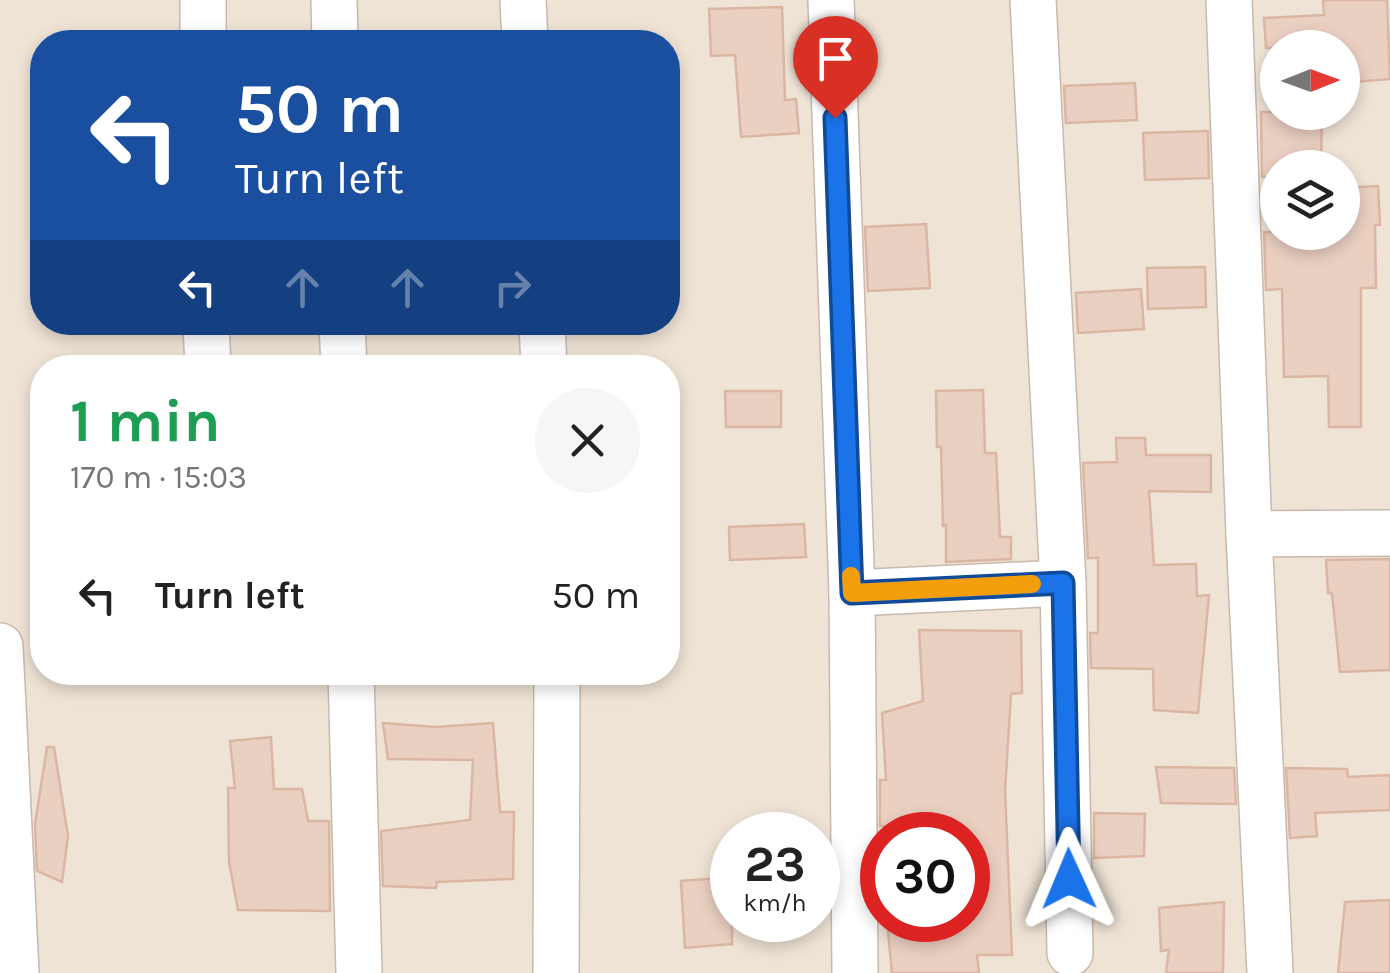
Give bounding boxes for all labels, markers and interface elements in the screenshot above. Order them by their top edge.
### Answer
pin [793,16,878,119]
north arrow [1260,30,1360,130]
map controls [1260,30,1360,250]
icon: arrive [808,31,863,86]
text: 50 m [235,68,404,150]
icon: left [70,70,200,200]
button: layers [1260,150,1360,250]
text: Turn left [235,152,404,204]
icon: left [170,260,225,315]
icon: ahead [275,260,330,315]
icon: ahead [380,260,435,315]
icon: right [485,260,540,315]
text: 1 min [70,386,221,456]
button: close [535,388,640,493]
text: 170 m · 15:03 [70,459,247,496]
icon: left [70,568,125,623]
text: Turn left [155,573,305,618]
text: 50 m [551,573,640,618]
speed limit sign: 30 [860,812,990,942]
position arrow [1017,827,1121,931]
text: 23 [744,835,806,894]
text: km/h [743,888,807,917]

